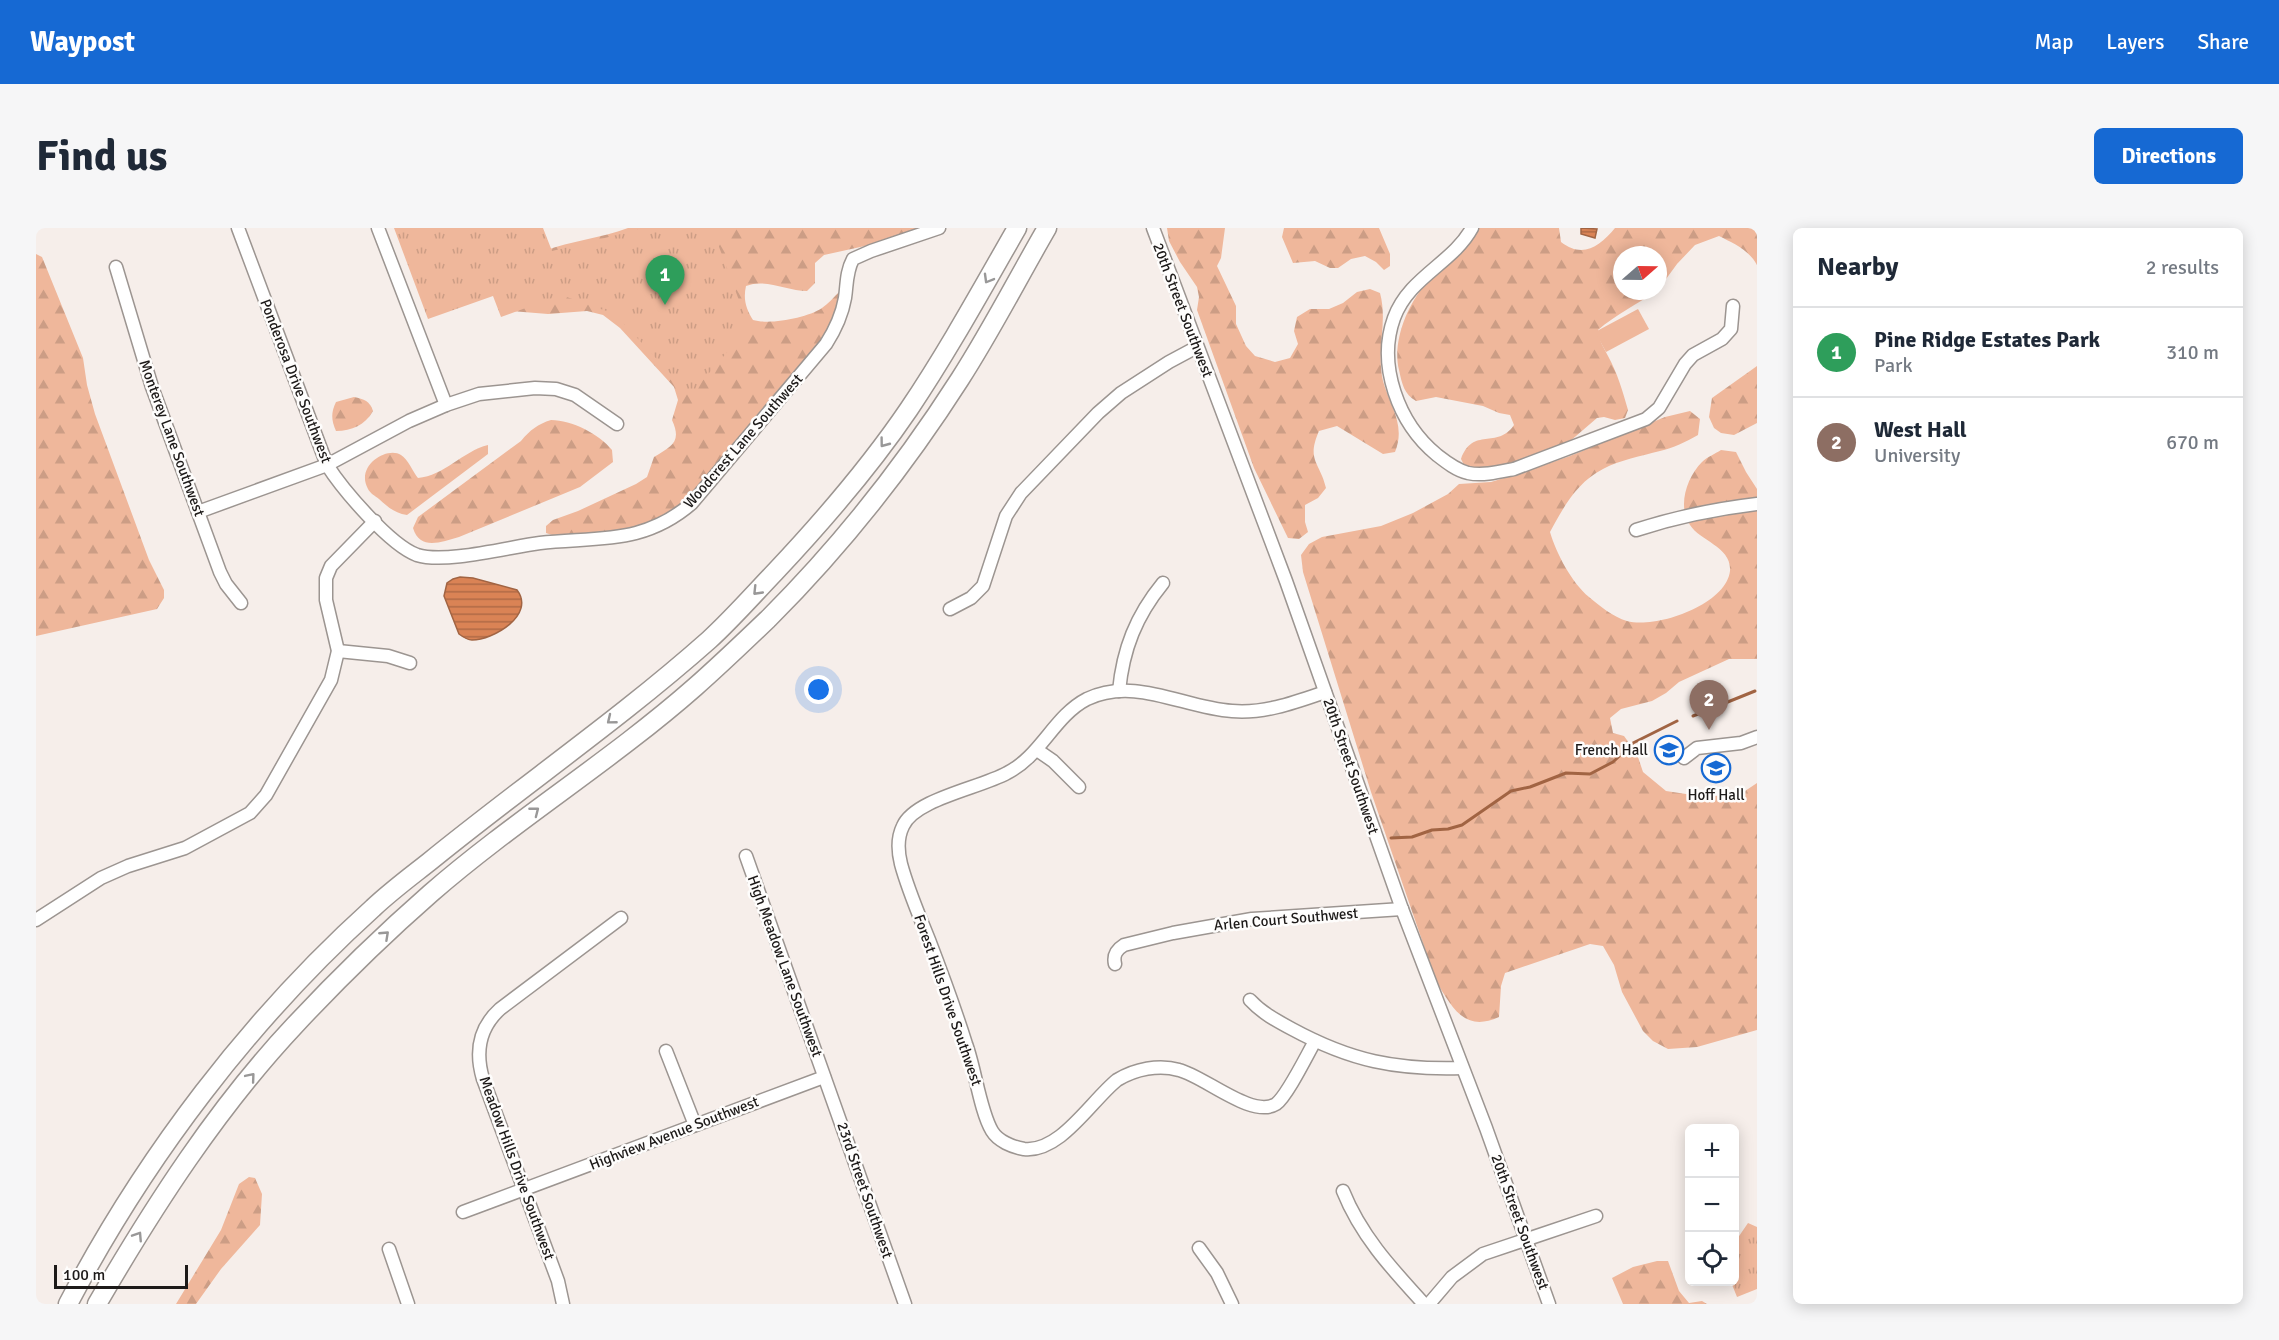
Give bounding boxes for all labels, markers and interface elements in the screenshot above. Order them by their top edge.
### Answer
text: Waypost [30,25,135,59]
text: Map [2035,29,2073,55]
text: Layers [2106,29,2164,55]
text: Share [2197,29,2249,55]
button: Directions [2094,128,2243,184]
text: Find us [36,131,167,182]
street label: 20th Street Southwest [1149,240,1217,380]
north arrow [1613,246,1667,300]
text: Nearby [1817,251,1898,283]
text: 2 results [2146,255,2219,280]
pin: 1 [646,256,684,305]
one-way arrow [984,273,995,283]
street label: Ponderosa Drive Southwest [256,296,336,466]
text: Pine Ridge Estates Park [1874,326,2100,353]
text: 1 [1831,340,1842,365]
text: 310 m [2166,340,2219,365]
text: Park [1874,353,1912,378]
street label: Monterey Lane Southwest [135,357,209,519]
street label: Woodcrest Lane Southwest [680,370,806,512]
text: West Hall [1874,416,1967,443]
text: 2 [1831,430,1842,455]
text: 670 m [2166,430,2219,455]
one-way arrow [880,437,891,448]
text: University [1874,443,1960,468]
one-way arrow [753,585,764,595]
your location [804,675,833,704]
pin: 2 [1690,680,1728,730]
street label: 20th Street Southwest [1319,696,1383,836]
one-way arrow [607,713,618,724]
school or university icon: French Hall [1653,734,1685,766]
place label: French Hall [1575,741,1648,759]
school or university icon: Hoff Hall [1700,752,1732,784]
place label: Hoff Hall [1687,786,1745,804]
one-way arrow [528,807,539,818]
street label: High Meadow Lane Southwest [744,873,826,1059]
street label: Arlen Court Southwest [1213,904,1359,934]
street label: Forest Hills Drive Southwest [910,912,986,1088]
one-way arrow [378,932,389,943]
one-way arrow [244,1073,255,1084]
street label: Meadow Hills Drive Southwest [475,1074,559,1262]
street label: Highview Avenue Southwest [587,1092,761,1174]
street label: 23rd Street Southwest [833,1120,897,1260]
map controls [1685,1124,1739,1286]
button: + [1685,1124,1739,1178]
street label: 20th Street Southwest [1487,1152,1553,1292]
button: − [1685,1178,1739,1232]
one-way arrow [130,1231,141,1242]
button: locate [1685,1232,1739,1286]
scale bar [54,1262,188,1290]
text: 100 m [63,1265,105,1285]

